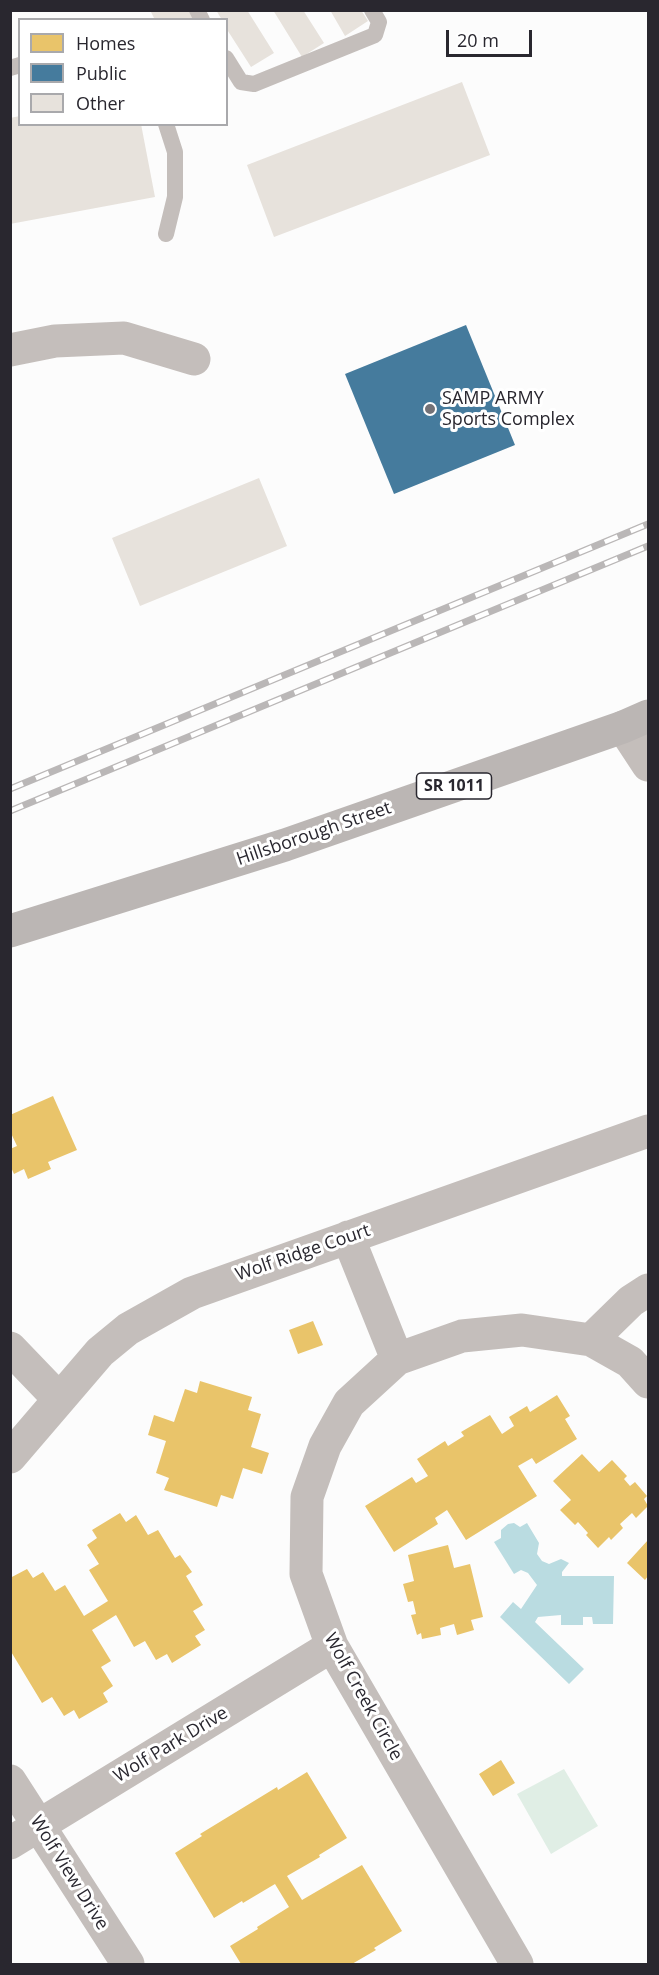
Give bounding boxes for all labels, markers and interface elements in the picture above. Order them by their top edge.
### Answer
legend [18,18,228,126]
scale bar [449,18,534,56]
text: 20 m [457,28,499,52]
text: Homes [76,31,135,55]
text: Public [76,61,127,85]
text: Other [76,91,125,115]
place label: SAMP ARMY Sports Complex [442,388,575,430]
marker: SAMP ARMY Sports Complex [423,402,437,416]
road number: SR 1011 [416,773,492,799]
street label: Hillsborough Street [234,797,394,871]
street label: Wolf Ridge Court [233,1220,373,1286]
street label: Wolf Creek Circle [319,1630,407,1764]
street label: Wolf Park Drive [110,1702,232,1788]
street label: Wolf View Drive [25,1812,113,1934]

